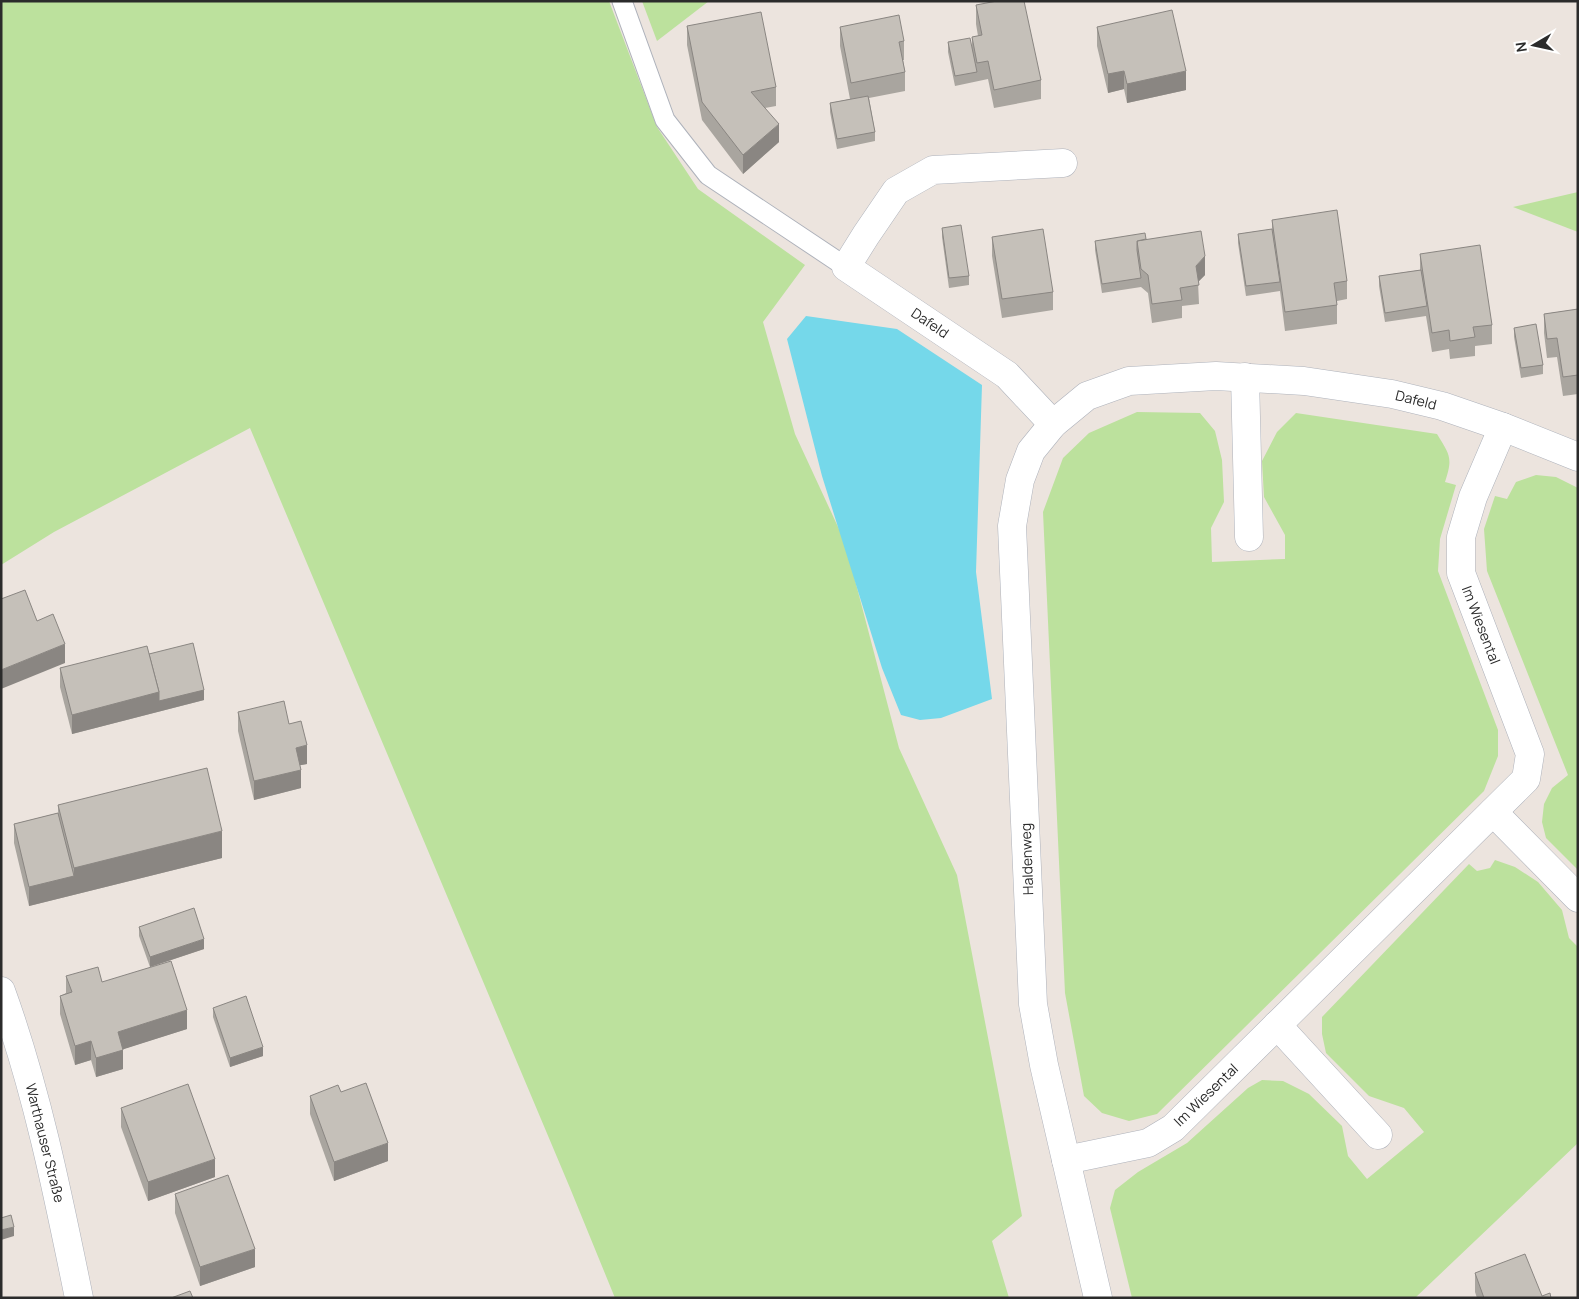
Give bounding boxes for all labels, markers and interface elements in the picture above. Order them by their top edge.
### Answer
north arrow [1509,20,1559,70]
text: N [1510,41,1531,54]
street label: Dafeld [908,303,953,342]
street label: Dafeld [1394,385,1439,414]
street label: Im Wiesental [1458,583,1505,667]
street label: Haldenweg [1016,823,1037,895]
street label: Im Wiesental [1169,1059,1242,1130]
street label: Warthauser Straße [22,1081,69,1204]

